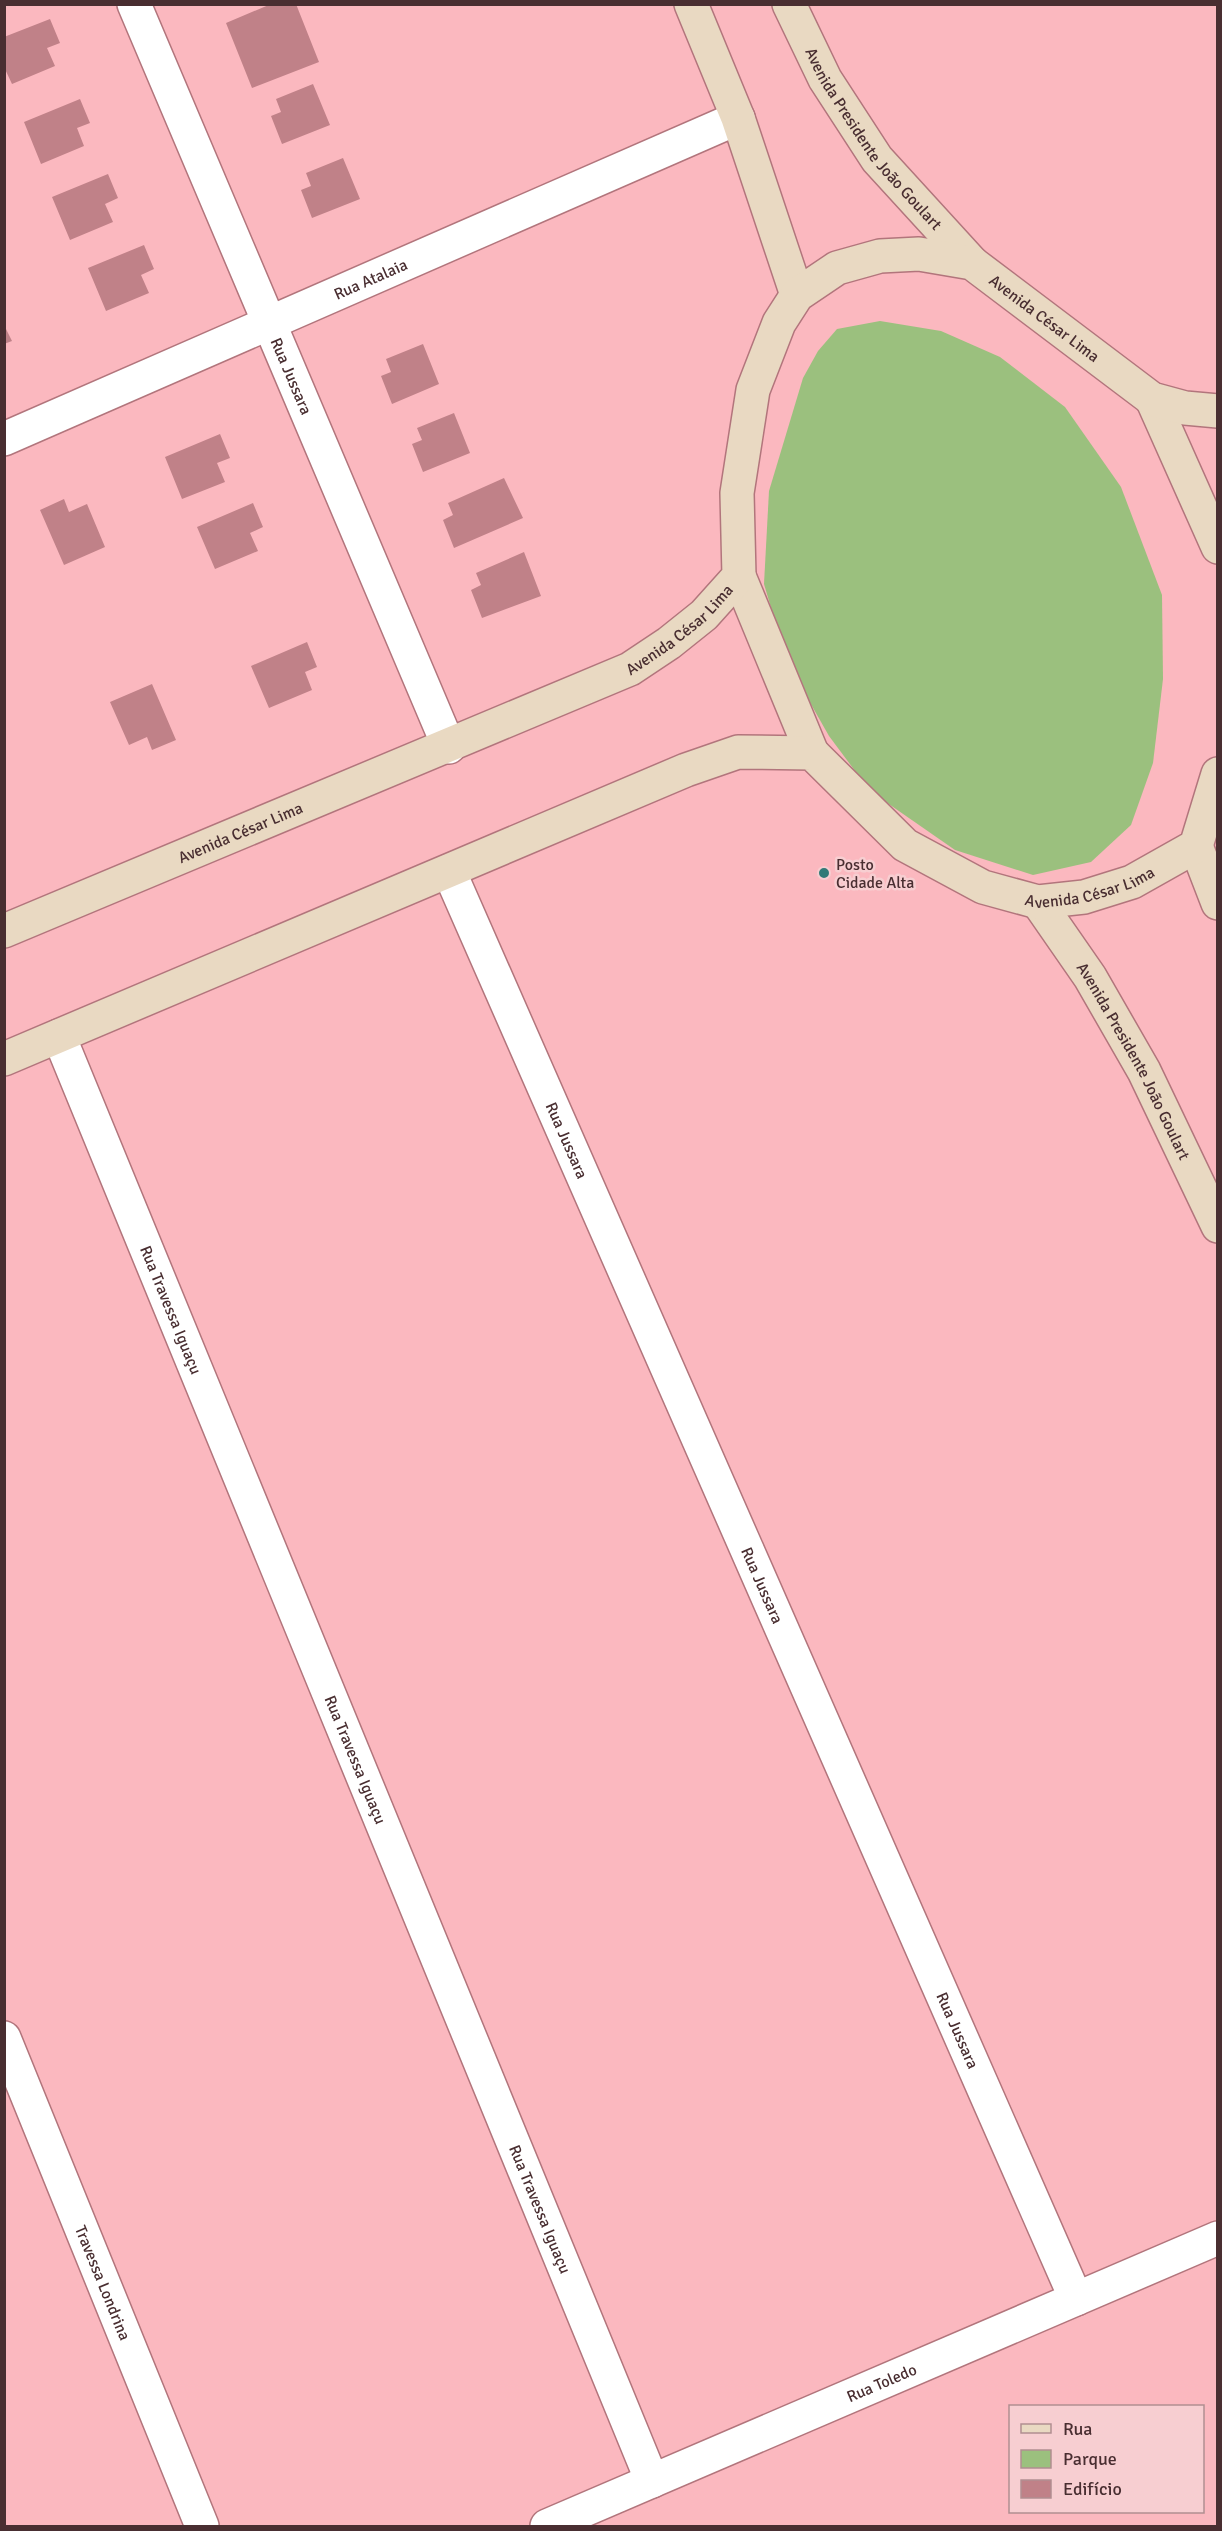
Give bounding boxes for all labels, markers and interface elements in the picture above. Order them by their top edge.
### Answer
street label: Avenida Presidente João Goulart [800,45,946,235]
street label: Rua Atalaia [331,255,411,304]
street label: Avenida César Lima [985,271,1103,367]
street label: Rua Jussara [266,335,316,418]
street label: Avenida César Lima [622,580,738,680]
street label: Avenida César Lima [175,798,306,868]
place label: Posto Cidade Alta [836,855,914,893]
street label: Avenida César Lima [1023,862,1158,913]
marker: Posto Cidade Alta [817,866,831,880]
street label: Avenida Presidente João Goulart [1072,959,1194,1164]
street label: Rua Jussara [541,1099,592,1182]
street label: Rua Travessa Iguaçu [135,1243,206,1378]
street label: Rua Jussara [736,1544,787,1627]
street label: Rua Travessa Iguaçu [320,1692,390,1827]
street label: Rua Jussara [931,1989,983,2072]
street label: Rua Travessa Iguaçu [504,2142,575,2277]
street label: Travessa Londrina [70,2223,135,2343]
street label: Rua Toledo [844,2360,920,2407]
legend [1009,2405,1204,2513]
text: Rua [1063,2418,1092,2440]
text: Parque [1063,2448,1117,2470]
text: Edifício [1063,2478,1122,2500]

